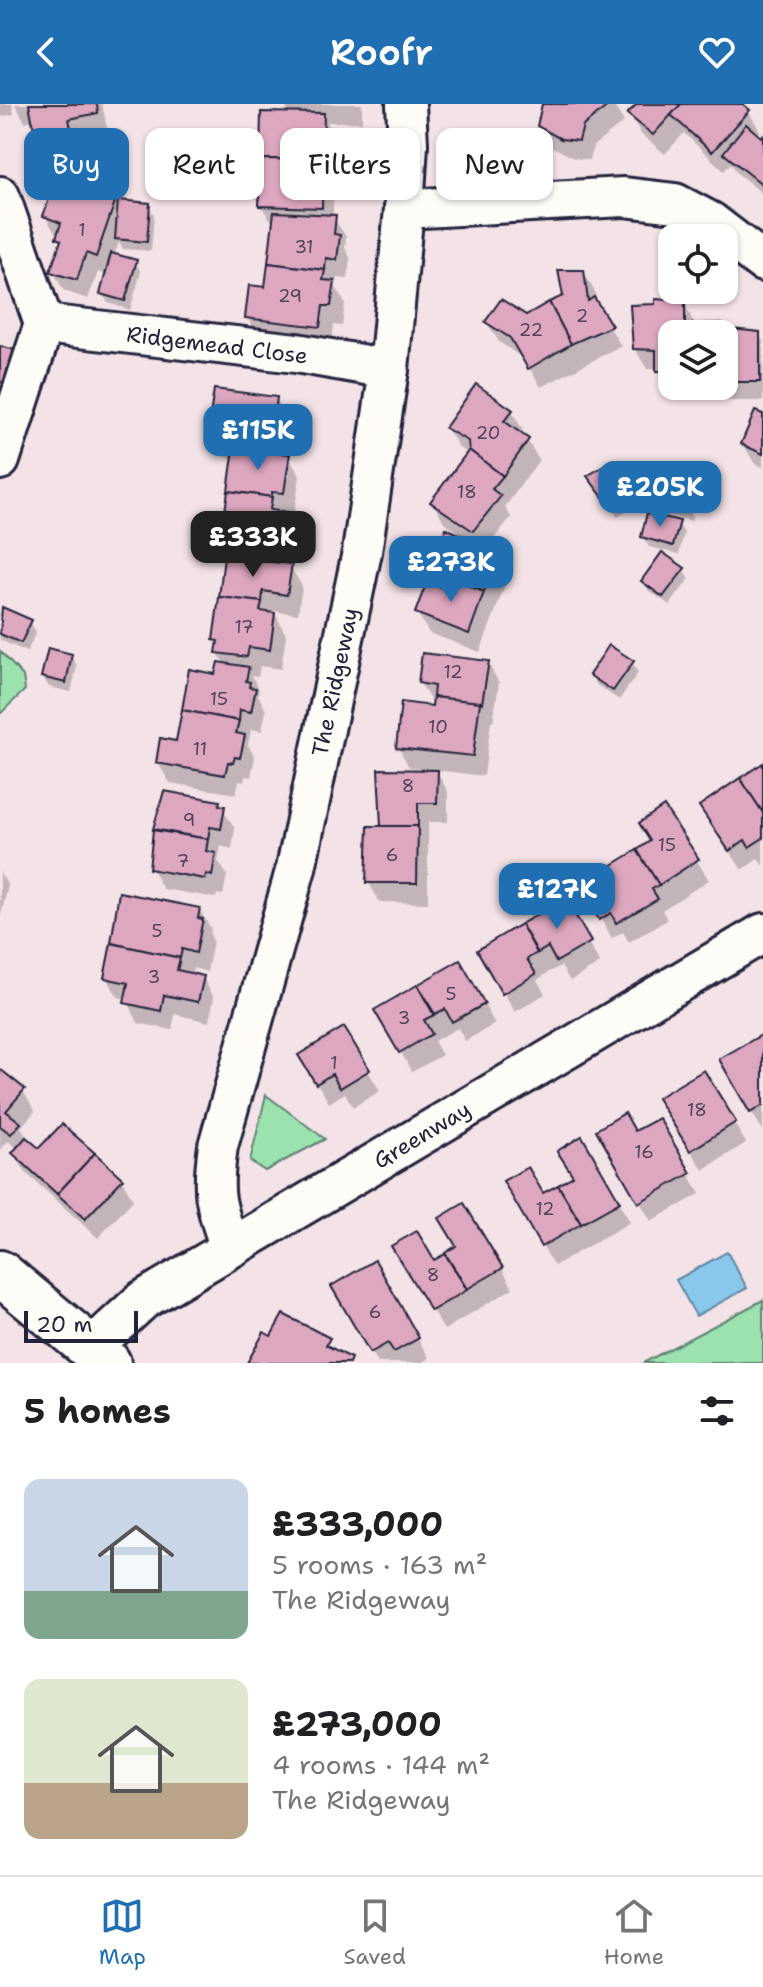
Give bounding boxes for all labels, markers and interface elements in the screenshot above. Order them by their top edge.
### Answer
text: Roofr [330,28,433,77]
icon: back [24,30,68,74]
icon: heart [695,30,739,74]
chip: Buy [24,128,129,200]
chip: Rent [145,128,264,200]
chip: Filters [280,128,420,200]
chip: New [436,128,553,200]
house number: 1 [78,218,86,242]
map controls [658,224,738,400]
button: locate [658,224,738,304]
house number: 31 [294,235,314,259]
house number: 29 [278,284,302,308]
house number: 2 [576,304,588,328]
house number: 22 [519,318,543,342]
street label: Ridgemead Close [125,320,309,370]
button: layers [658,320,738,400]
pin: £115K [202,404,314,472]
text: £115K [221,412,295,447]
house number: 20 [476,421,500,445]
pin: £205K [604,461,716,529]
text: £205K [616,469,704,504]
house number: 18 [457,480,477,504]
pin: £333K [197,511,309,579]
text: £333K [209,519,297,554]
pin: £273K [395,536,507,604]
text: £273K [407,544,495,579]
street label: The Ridgeway [305,605,365,759]
house number: 17 [234,615,254,639]
house number: 12 [443,660,463,684]
house number: 15 [210,687,228,711]
house number: 10 [428,715,448,739]
house number: 11 [193,737,207,761]
house number: 8 [402,774,414,798]
house number: 9 [183,808,195,832]
house number: 15 [658,833,676,857]
house number: 6 [386,843,398,867]
house number: 7 [177,849,189,873]
pin: £127K [501,863,613,931]
text: £127K [517,871,597,906]
house number: 5 [151,919,163,943]
house number: 3 [148,965,160,989]
house number: 5 [445,982,457,1006]
house number: 3 [398,1006,410,1030]
house number: 1 [330,1051,338,1075]
street label: Greenway [368,1095,476,1175]
house number: 18 [687,1098,707,1122]
house number: 16 [634,1140,654,1164]
house number: 12 [535,1197,555,1221]
house number: 8 [427,1263,439,1287]
house number: 6 [369,1300,381,1324]
scale bar [24,1307,138,1343]
text: 20 m [36,1310,93,1339]
text: 5 homes [24,1388,171,1434]
icon: filters [695,1389,739,1433]
text: £333,000 [272,1501,443,1547]
icon: home [88,1511,184,1607]
text: 5 rooms · 163 m² [272,1547,487,1582]
text: The Ridgeway [272,1582,451,1617]
text: £273,000 [272,1701,442,1747]
icon: home [88,1711,184,1807]
text: 4 rooms · 144 m² [272,1747,490,1782]
text: The Ridgeway [272,1782,451,1817]
tab: Map [99,1894,146,1971]
tab: Saved [344,1894,406,1971]
tab: Home [604,1894,664,1971]

